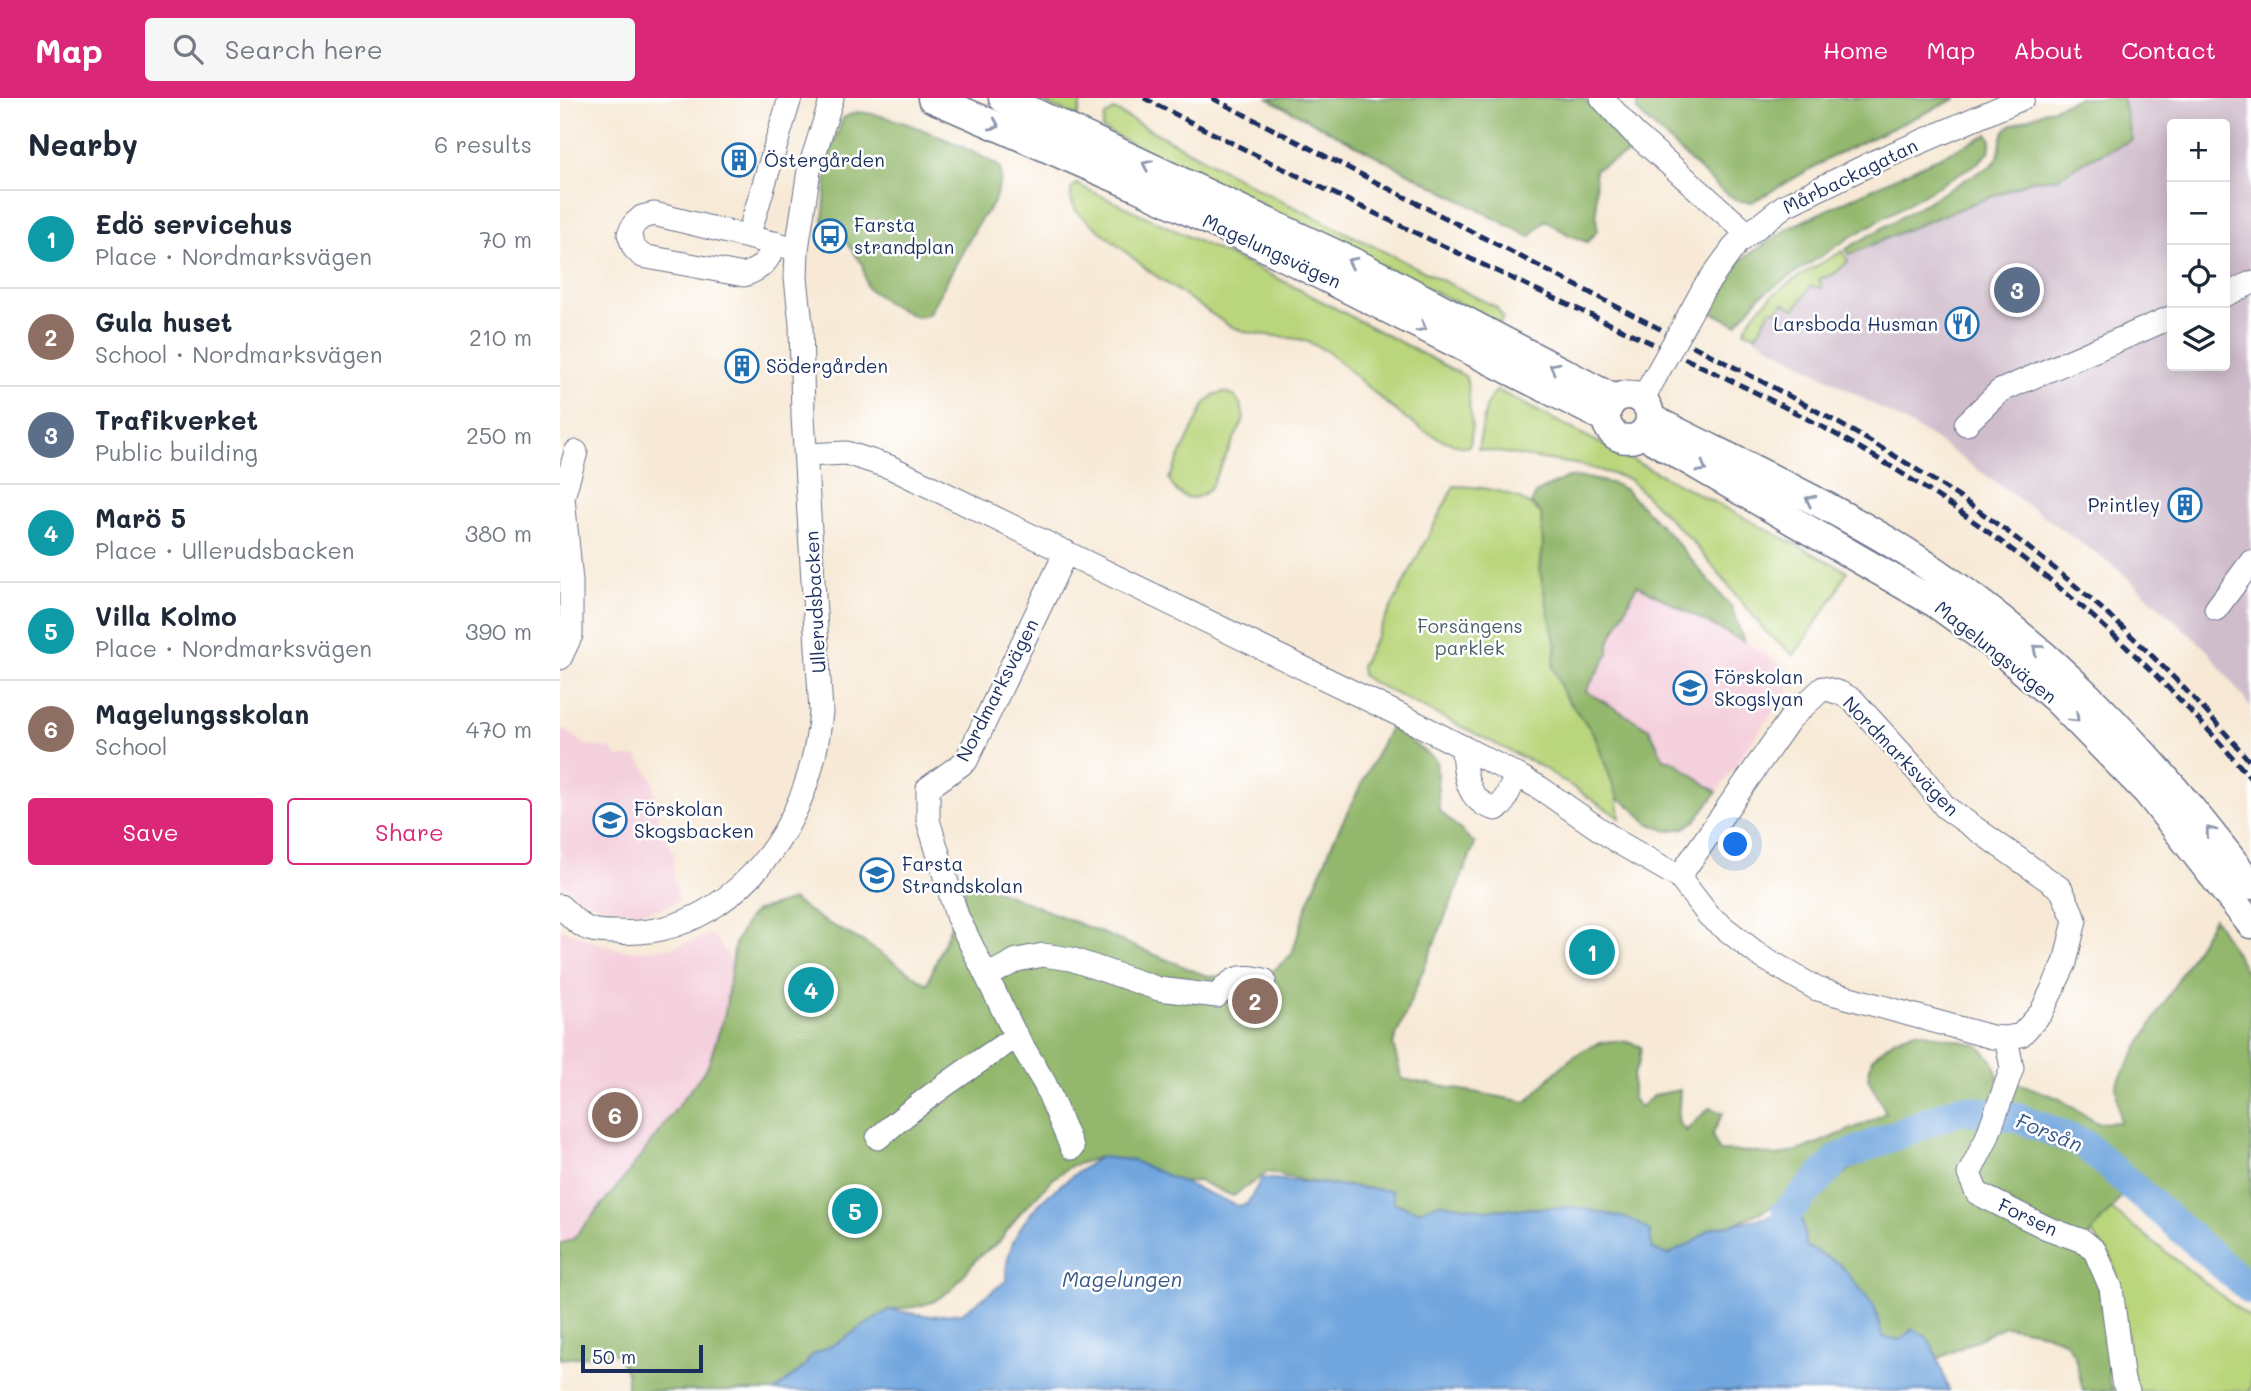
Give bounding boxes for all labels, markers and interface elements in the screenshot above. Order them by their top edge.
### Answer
search box [145,18,635,81]
text: Map [35,28,103,71]
icon: search [169,30,207,68]
text: Search here [225,32,383,66]
text: Home [1823,34,1888,65]
text: Map [1926,34,1975,65]
text: About [2013,34,2083,65]
text: Contact [2121,34,2216,65]
one-way arrow [988,117,1000,131]
map controls [2167,119,2230,371]
button: + [2167,119,2230,182]
text: Nearby [28,124,138,164]
text: 6 results [434,129,532,159]
street label: Mårbackagatan [1778,132,1921,219]
building icon: Östergården [720,141,758,179]
place label: Östergården [764,147,885,172]
one-way arrow [1142,159,1154,173]
button: − [2167,182,2230,245]
text: Edö servicehus [95,207,292,241]
street label: Magelungsvägen [1199,207,1346,294]
place label: Farsta strandplan [854,212,954,259]
bus stop icon: Farsta strandplan [811,217,849,255]
text: 1 [46,224,56,254]
text: 70 m [479,224,532,254]
text: Place · Nordmarksvägen [95,241,372,271]
button: locate [2167,245,2230,308]
one-way arrow [1347,256,1359,270]
pin: 3 [1994,264,2040,316]
text: Gula huset [95,305,232,339]
restaurant icon: Larsboda Husman [1943,305,1981,343]
button: layers [2167,308,2230,371]
place label: Larsboda Husman [1773,311,1938,336]
one-way arrow [1415,318,1427,332]
text: 2 [45,322,57,352]
text: 210 m [469,322,532,352]
text: School · Nordmarksvägen [95,339,382,369]
building icon: Södergården [723,347,761,385]
place label: Södergården [766,353,888,378]
one-way arrow [1549,362,1561,375]
text: Trafikverket [95,403,258,437]
text: 3 [44,420,58,450]
text: 250 m [466,420,532,450]
text: Public building [95,437,258,467]
one-way arrow [1695,460,1707,473]
building icon: Printley [2166,486,2204,524]
place label: Printley [2088,492,2160,517]
one-way arrow [1805,494,1817,508]
text: Marö 5 [95,501,186,535]
text: 4 [44,518,58,548]
text: 380 m [465,518,532,548]
street label: Ullerudsbacken [798,530,831,674]
text: Place · Ullerudsbacken [95,535,354,565]
street label: Magelungsvägen [1930,595,2063,709]
text: Villa Kolmo [95,599,237,633]
park label: Forsängens parklek [1417,613,1523,660]
street label: Nordmarksvägen [950,614,1043,765]
text: 5 [44,616,58,646]
text: 390 m [465,616,532,646]
text: Place · Nordmarksvägen [95,633,372,663]
one-way arrow [2032,645,2045,657]
place label: Förskolan Skogslyan [1714,664,1803,711]
school or university icon: Förskolan Skogslyan [1671,669,1709,707]
street label: Nordmarksvägen [1838,690,1965,821]
text: Magelungsskolan [95,697,309,731]
one-way arrow [2067,709,2080,722]
text: 6 [44,714,58,744]
text: 470 m [466,714,532,744]
text: School [95,731,168,761]
place label: Förskolan Skogsbacken [634,796,754,843]
button: Save [28,798,273,865]
button: Share [287,798,532,865]
school or university icon: Förskolan Skogsbacken [591,801,629,839]
one-way arrow [2205,826,2218,838]
your location [1718,827,1752,861]
place label: Farsta Strandskolan [902,851,1023,898]
school or university icon: Farsta Strandskolan [858,856,896,894]
pin: 1 [1569,926,1615,978]
pin: 4 [788,964,834,1016]
pin: 2 [1232,975,1278,1027]
pin: 6 [592,1089,638,1141]
water label: Forsån [2012,1106,2087,1157]
pin: 5 [832,1185,878,1237]
street label: Forsen [1994,1192,2062,1241]
water label: Magelungen [1062,1265,1182,1292]
scale bar [581,1342,704,1374]
text: 50 m [592,1344,636,1369]

